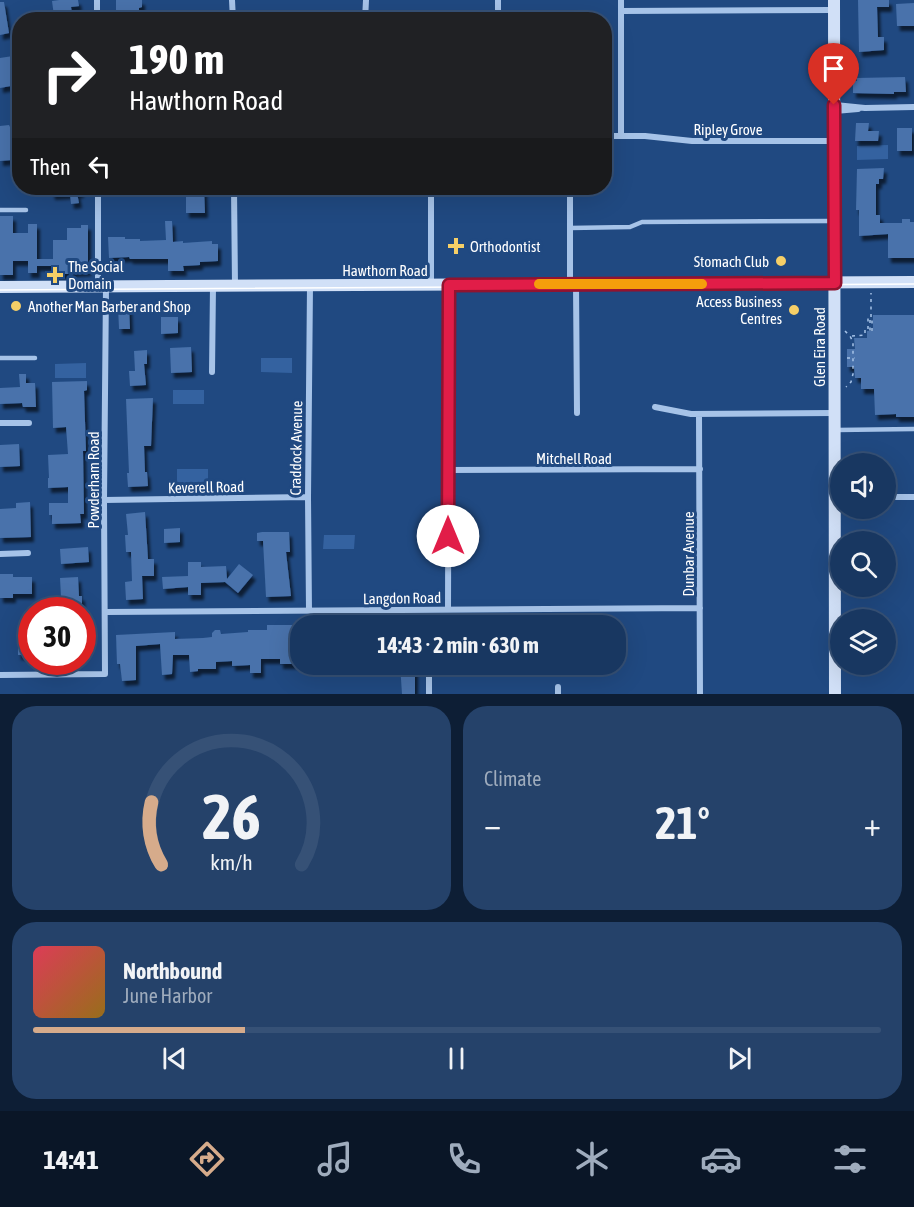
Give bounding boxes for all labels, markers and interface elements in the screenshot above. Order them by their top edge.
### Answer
text: 190 m [129,35,224,83]
icon: right [30,36,108,114]
pin [808,43,859,105]
icon: arrive [817,52,850,85]
text: Hawthorn Road [129,85,283,116]
street label: Ripley Grove [694,121,763,138]
icon: left [83,150,116,183]
text: Then [30,154,71,180]
marker: Orthodontist [447,237,465,255]
place label: Orthodontist [470,238,541,255]
place label: Stomach Club [694,253,769,270]
marker: Stomach Club [774,254,788,268]
place label: The Social Domain [68,258,124,292]
street label: Hawthorn Road [342,262,428,279]
marker: The Social Domain [46,266,64,284]
place label: Access Business Centres [696,293,782,327]
place label: Another Man Barber and Shop [28,298,191,315]
marker: Another Man Barber and Shop [9,299,23,313]
marker: Access Business Centres [787,303,801,317]
street label: Glen Eira Road [811,307,828,387]
street label: Craddock Avenue [287,400,305,496]
street label: Powderham Road [85,432,102,529]
street label: Mitchell Road [536,450,612,467]
map controls [830,453,896,675]
button: sound [830,453,896,519]
street label: Keverell Road [168,478,244,496]
position arrow [416,504,480,568]
street label: Dunbar Avenue [680,511,697,597]
button: search [830,531,896,597]
street label: Langdon Road [363,589,441,607]
speed limit sign: 30 [18,597,96,675]
button: layers [830,609,896,675]
text: 14:43 · 2 min · 630 m [377,632,539,658]
text: Climate [484,767,541,790]
text: 26 [202,781,261,852]
text: 21° [655,797,710,849]
text: − [484,805,501,843]
text: + [864,805,881,843]
text: km/h [210,850,253,875]
text: Northbound [123,958,222,984]
text: June Harbor [123,984,212,1007]
icon: previous [158,1042,191,1075]
icon: pause [440,1042,473,1075]
icon: next [723,1042,756,1075]
icon: directions [186,1138,228,1180]
icon: music [314,1138,356,1180]
icon: phone [443,1138,485,1180]
icon: climate [571,1138,613,1180]
icon: car [700,1138,742,1180]
icon: filters [829,1138,871,1180]
text: 14:41 [43,1144,99,1175]

